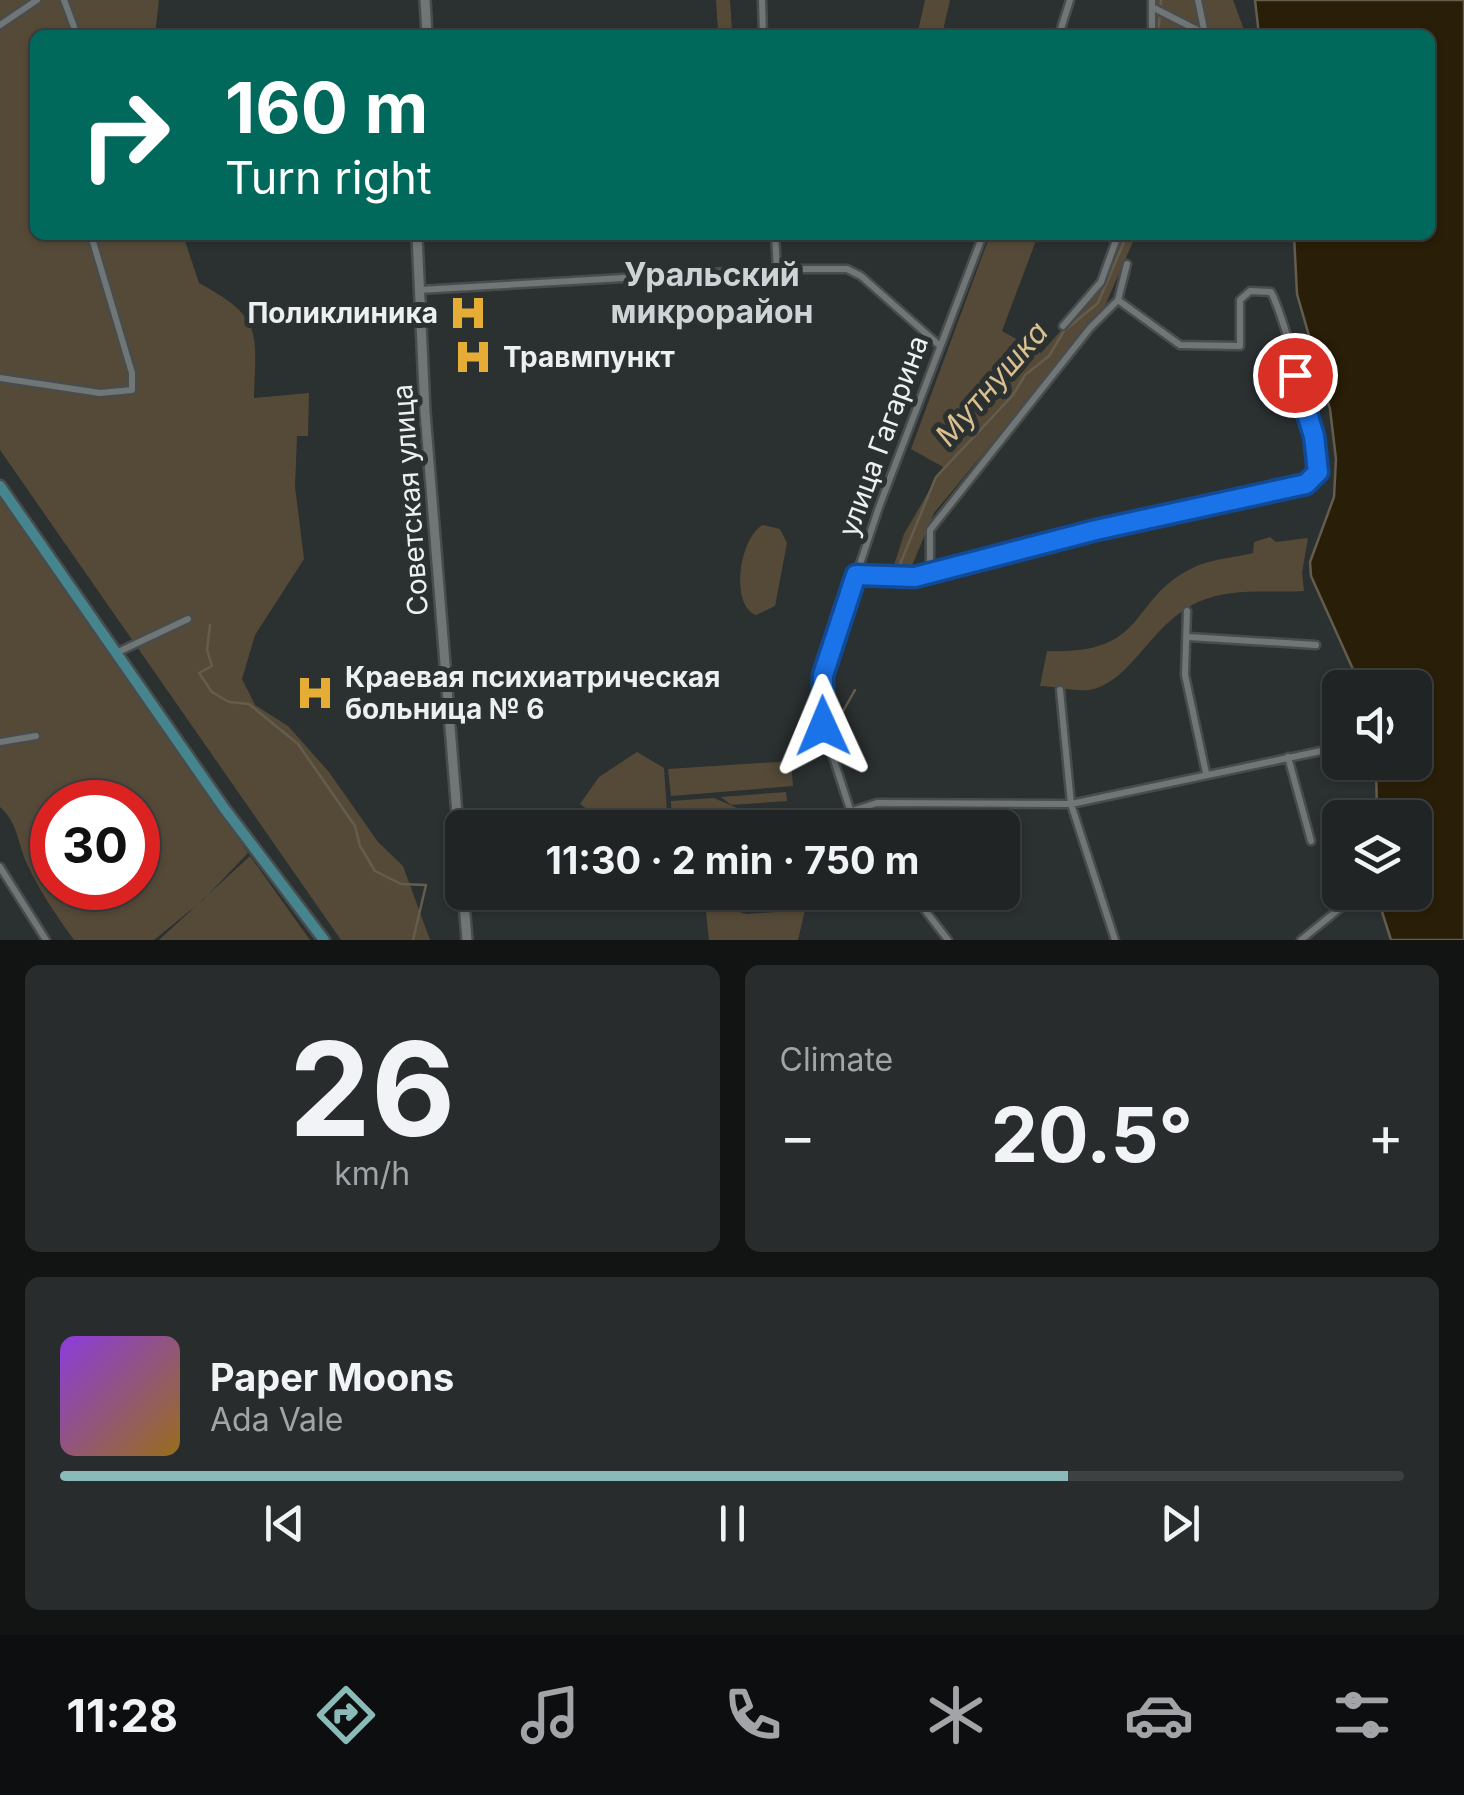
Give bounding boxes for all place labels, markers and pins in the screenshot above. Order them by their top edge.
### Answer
hospital icon: Поликлиника [447,292,489,334]
place label: Поликлиника [247,296,438,330]
pin [1253,333,1338,418]
hospital icon: Травмпункт [452,336,494,378]
place label: Травмпункт [503,340,675,374]
place label: Краевая психиатрическая больница № 6 [345,660,721,726]
hospital icon: Краевая психиатрическая больница № 6 [294,672,336,714]

